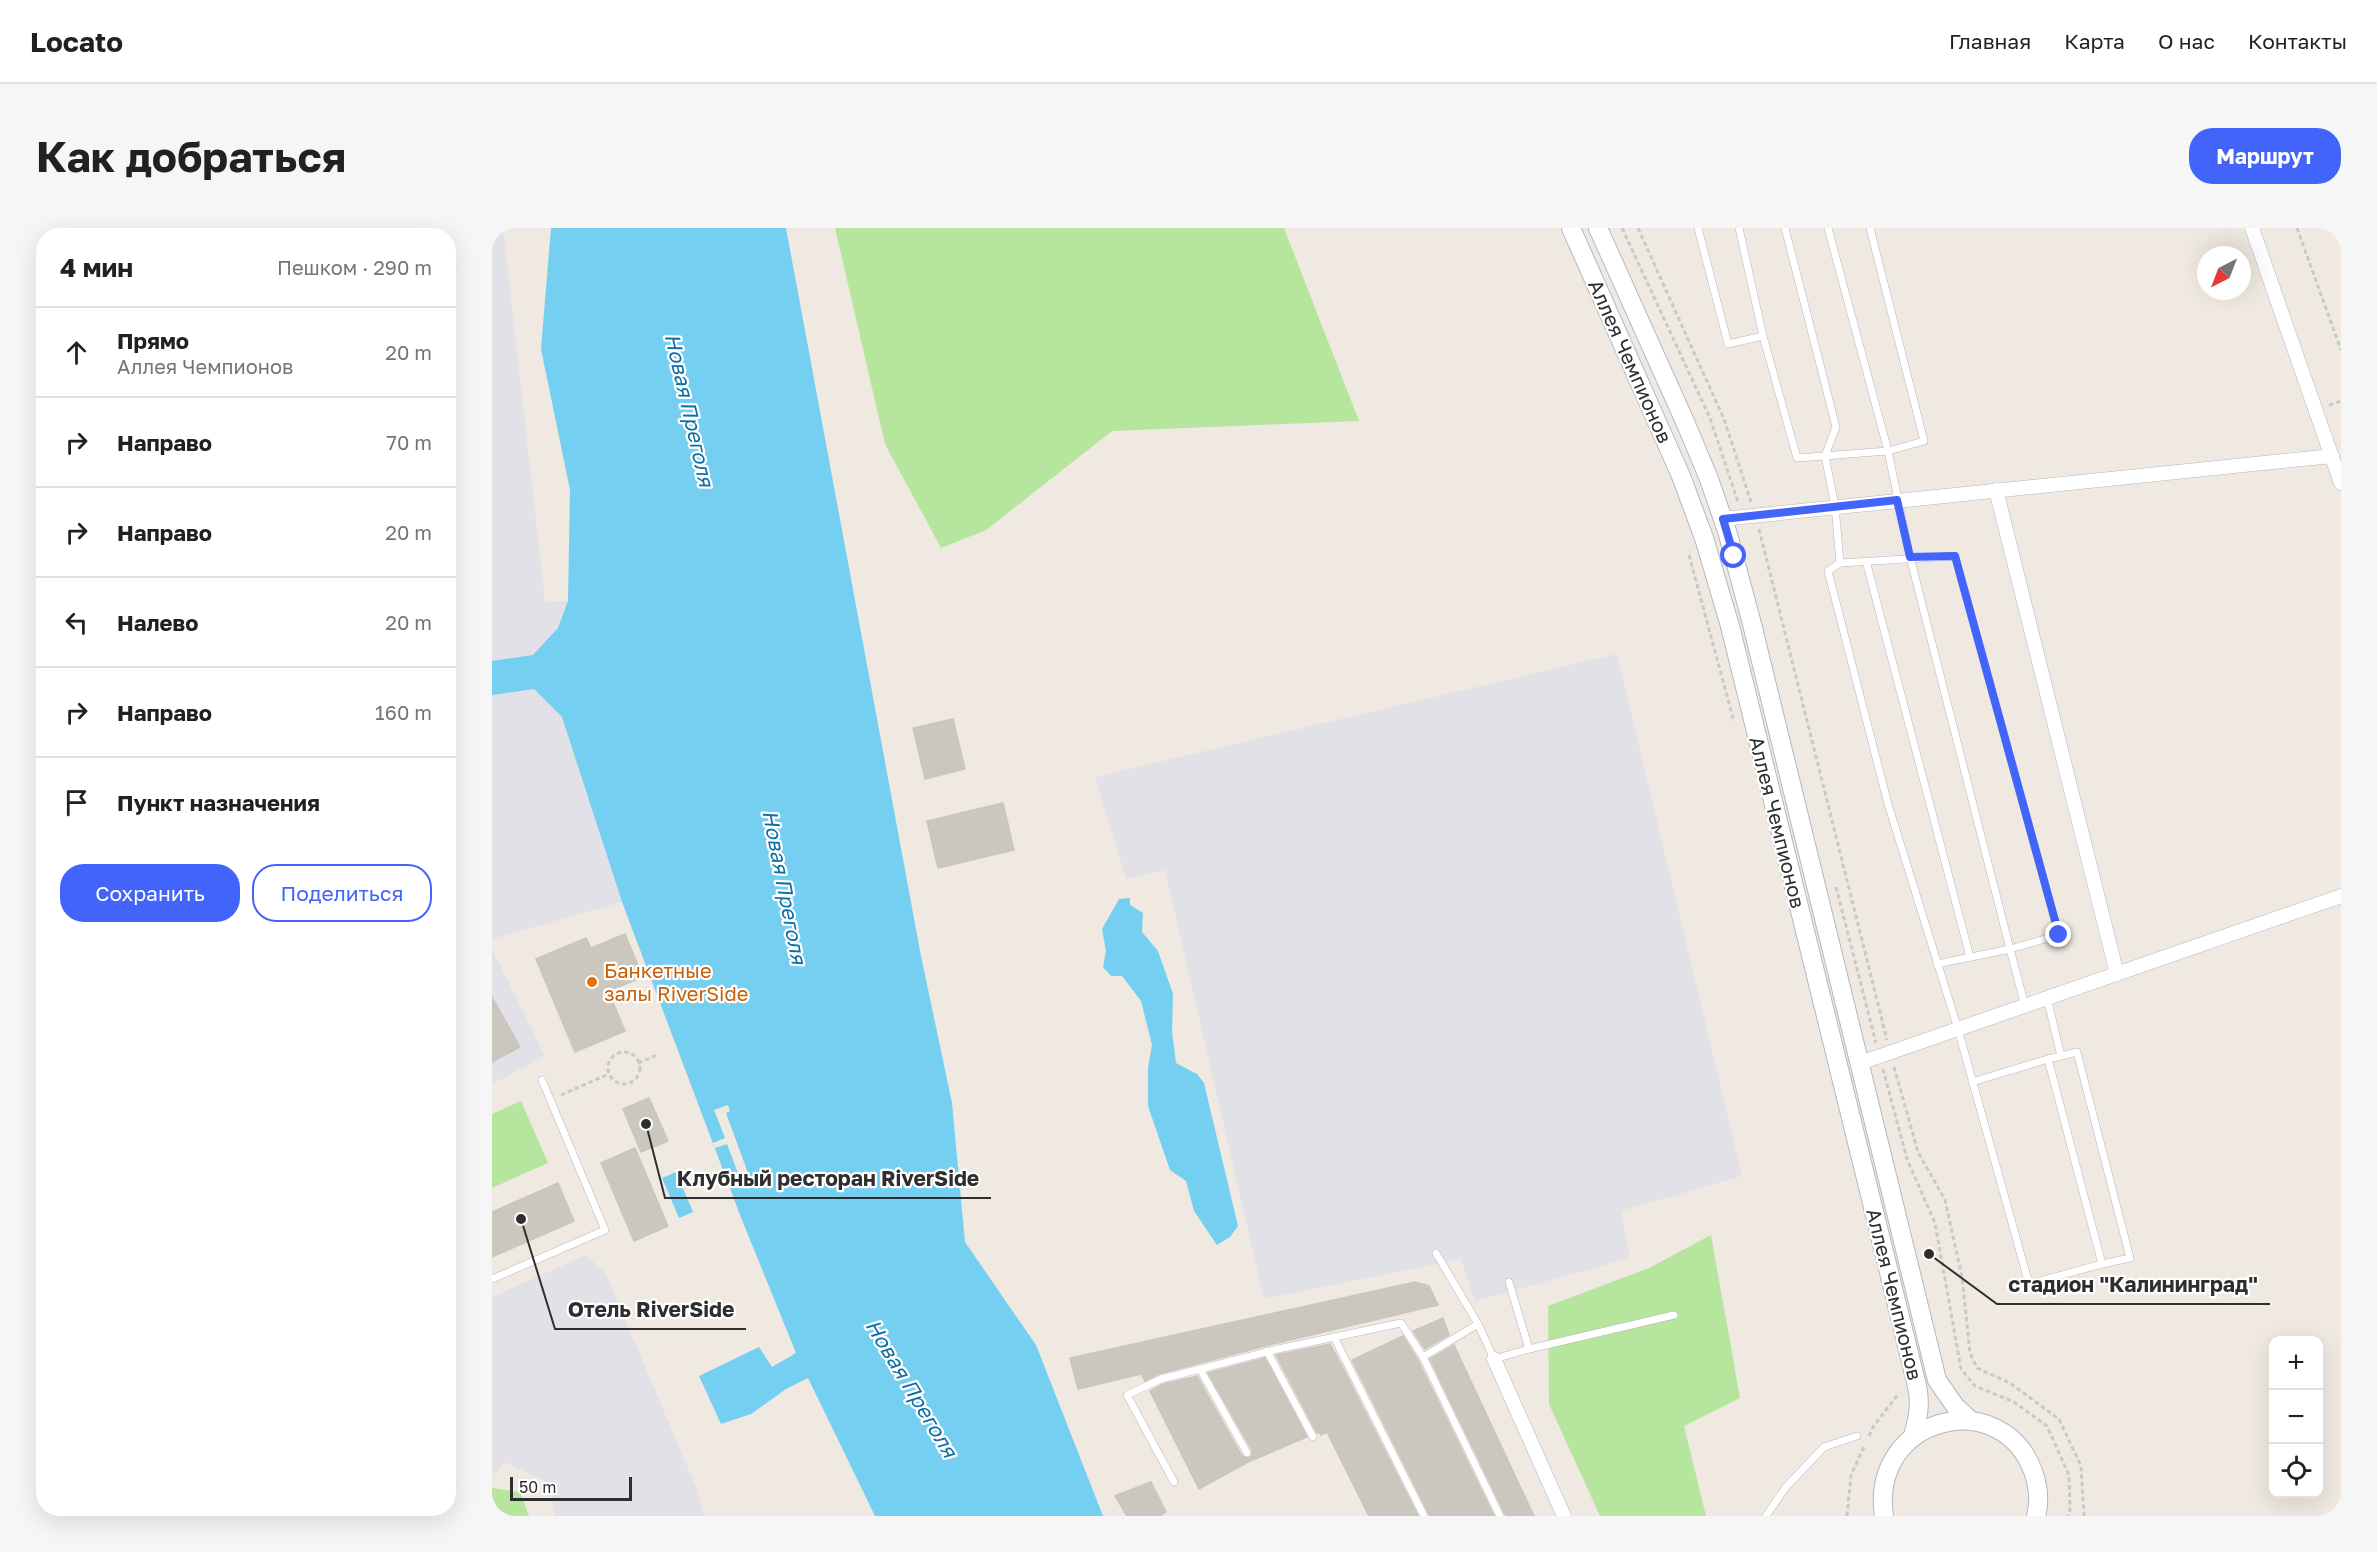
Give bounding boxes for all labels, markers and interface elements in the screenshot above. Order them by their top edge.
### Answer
text: Locato [30,25,123,58]
text: Главная [1949,28,2031,54]
text: Карта [2064,28,2125,54]
text: О нас [2158,28,2215,54]
text: Контакты [2248,28,2347,54]
button: Маршрут [2189,128,2341,184]
text: Как добраться [36,131,346,181]
north arrow [2197,246,2251,300]
text: 4 мин [60,252,133,283]
text: Пешком · 290 m [277,255,432,279]
street label: Аллея Чемпионов [1584,276,1678,446]
text: Прямо [117,327,189,354]
water label: Новая Преголя [660,331,721,491]
icon: ahead [60,336,93,369]
text: 20 m [385,340,432,364]
text: Аллея Чемпионов [117,354,293,378]
icon: right [60,426,93,459]
text: Направо [117,429,212,456]
text: 70 m [386,430,432,454]
icon: right [60,516,93,549]
text: Направо [117,519,212,546]
text: 20 m [385,520,432,544]
route start [1720,542,1746,568]
icon: left [60,606,93,639]
text: Налево [117,609,199,636]
text: 20 m [385,610,432,634]
icon: right [60,696,93,729]
text: Направо [117,699,212,726]
text: 160 m [375,700,432,724]
street label: Аллея Чемпионов [1745,734,1811,910]
icon: arrive [60,786,93,819]
text: Пункт назначения [117,789,320,816]
water label: Новая Преголя [757,808,813,968]
button: Сохранить [60,864,240,922]
button: Поделиться [252,864,432,922]
route end [2045,921,2071,947]
place label: Банкетные залы RiverSide [604,958,748,1005]
marker: Банкетные залы RiverSide [585,975,599,989]
callout: Клубный ресторан RiverSide [665,1159,991,1198]
text: Клубный ресторан RiverSide [677,1165,979,1191]
street label: Аллея Чемпионов [1862,1206,1928,1382]
callout: стадион "Калининград" [1997,1265,2270,1304]
text: стадион "Калининград" [2008,1271,2258,1297]
callout: Отель RiverSide [555,1290,746,1329]
text: Отель RiverSide [568,1296,734,1322]
water label: Новая Преголя [861,1314,964,1463]
map controls [2269,1336,2323,1498]
button: + [2269,1336,2323,1390]
button: − [2269,1390,2323,1444]
button: locate [2269,1444,2323,1498]
scale bar [510,1474,632,1502]
text: 50 m [519,1477,556,1497]

